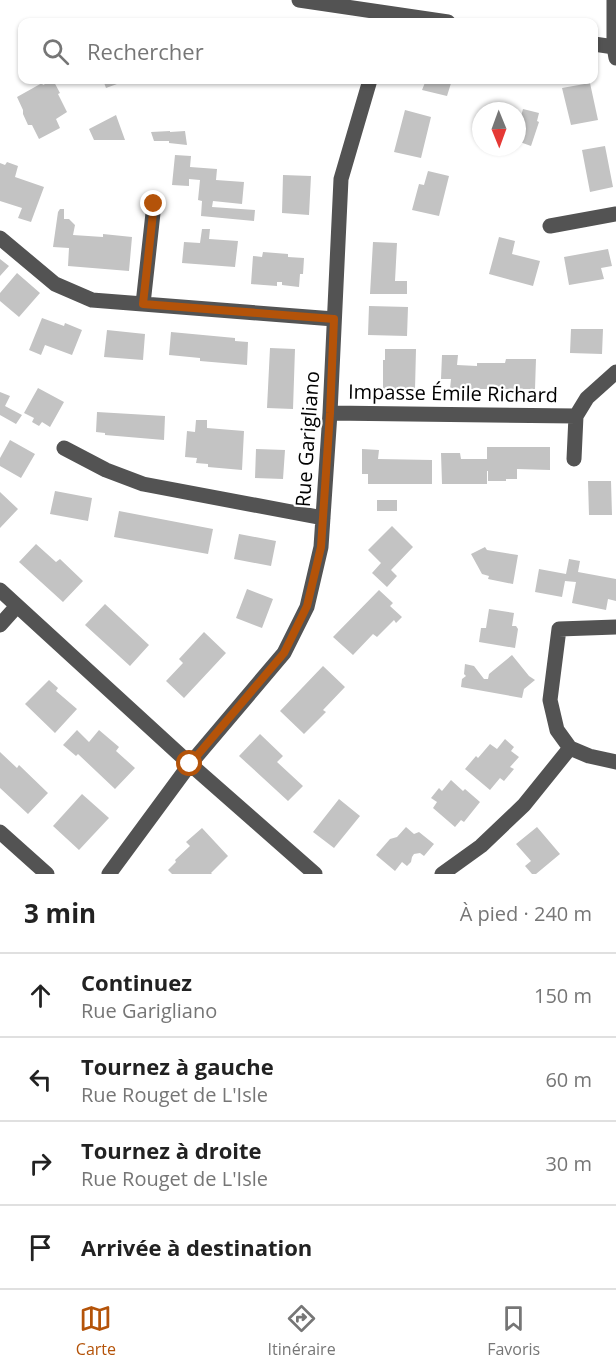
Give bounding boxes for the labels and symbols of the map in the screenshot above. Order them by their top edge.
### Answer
north arrow [472,102,526,156]
route end [140,190,166,216]
street label: Rue Garigliano [289,370,325,508]
street label: Impasse Émile Richard [348,378,558,408]
route start [176,750,202,776]

